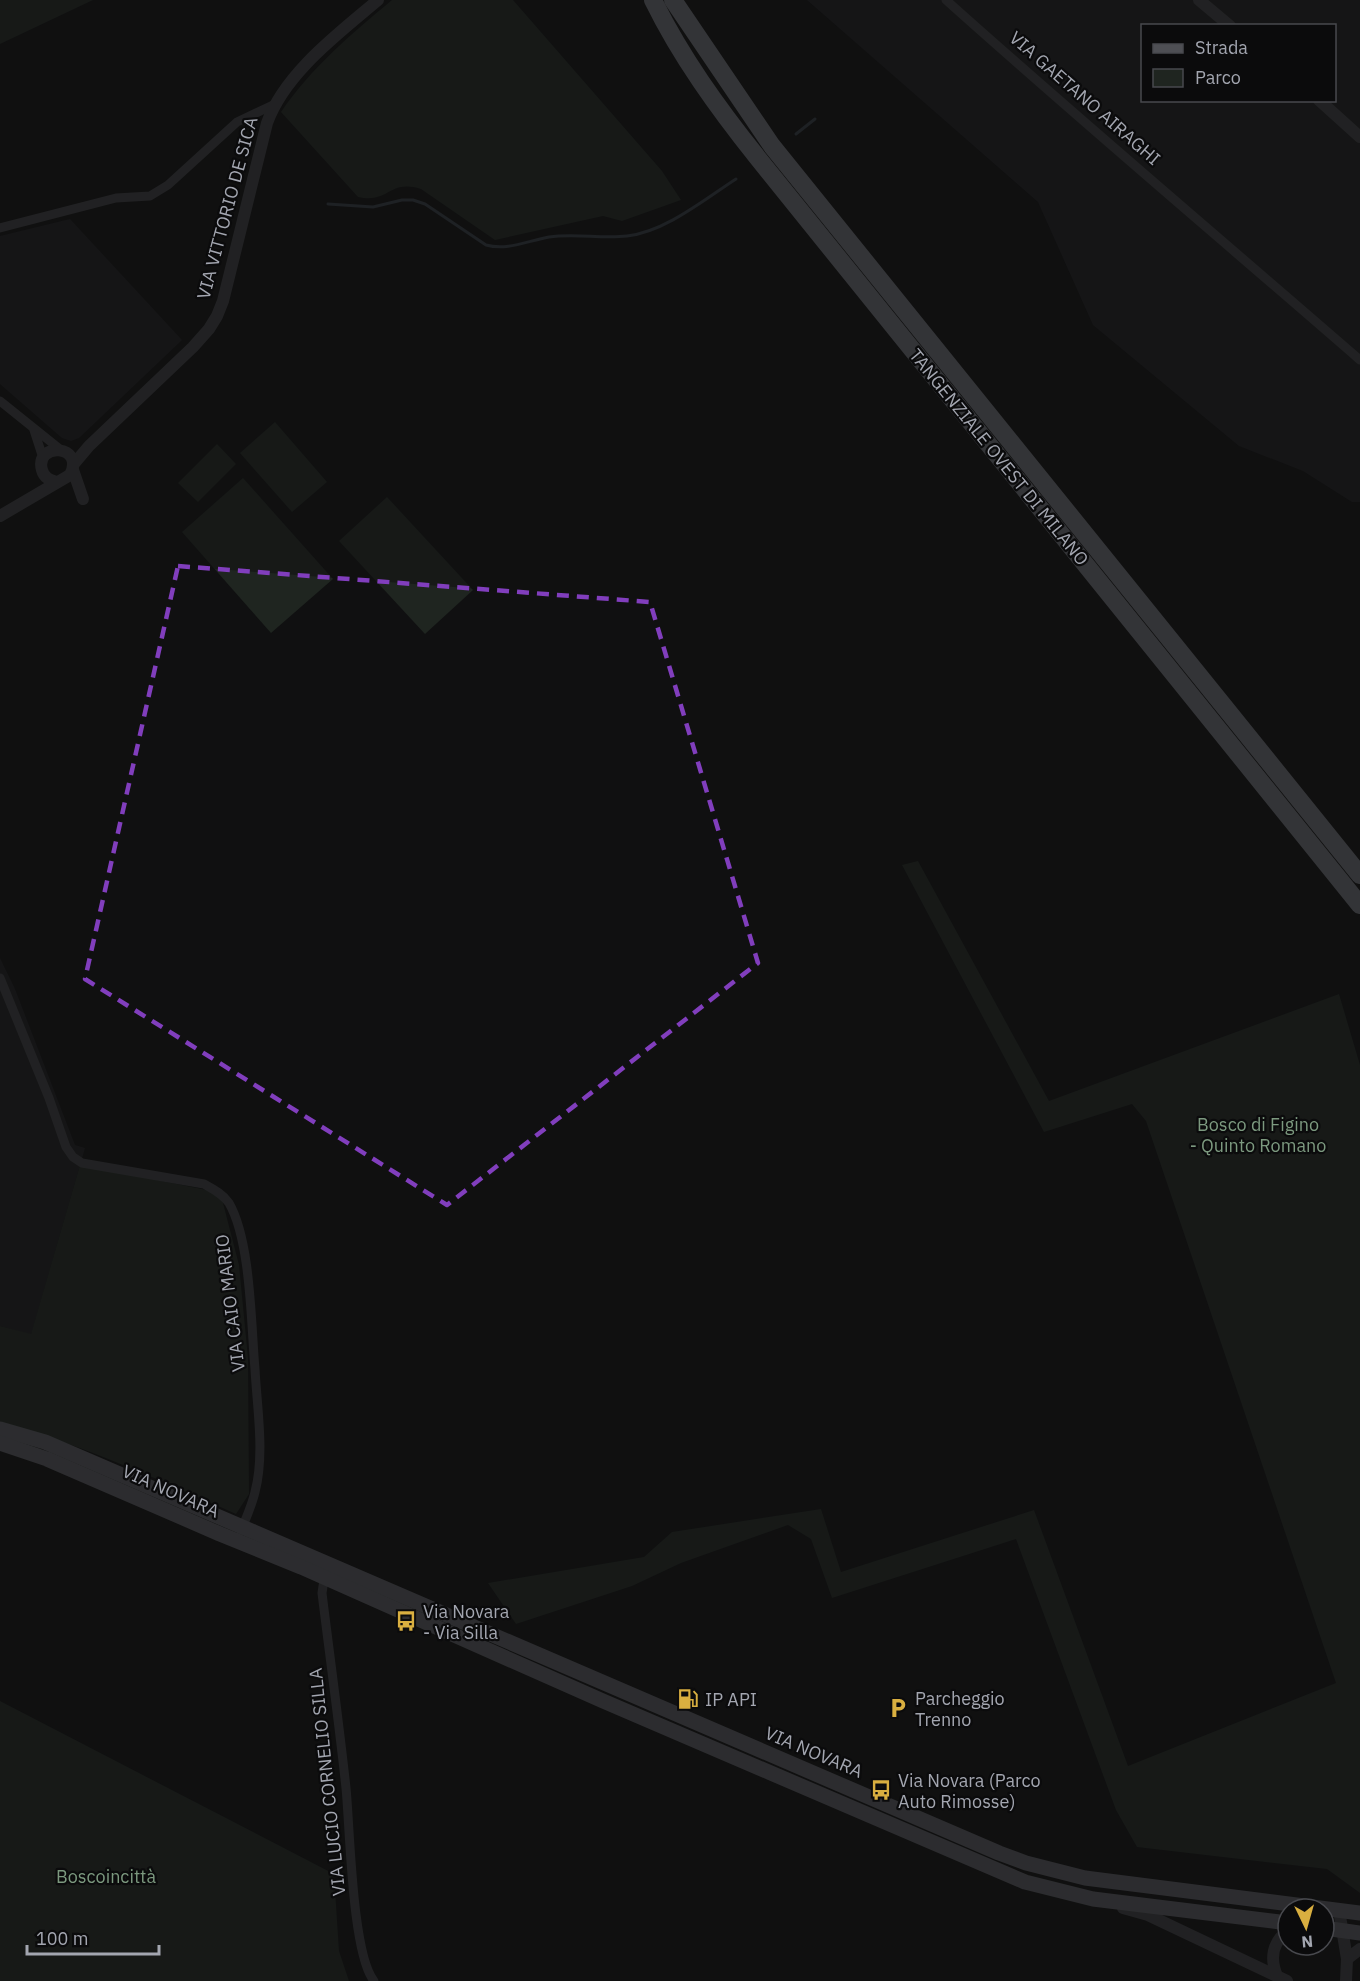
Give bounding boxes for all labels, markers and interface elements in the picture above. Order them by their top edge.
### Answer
legend [1141,24,1336,102]
street label: VIA GAETANO AIRAGHI [1005,26,1165,170]
text: Strada [1195,36,1248,59]
text: Parco [1195,66,1241,89]
street label: VIA VITTORIO DE SICA [192,114,263,302]
street label: TANGENZIALE OVEST DI MILANO [904,344,1094,570]
park label: Bosco di Figino - Quinto Romano [1190,1113,1326,1157]
street label: VIA CAIO MARIO [210,1233,250,1373]
street label: VIA NOVARA [119,1459,224,1523]
place label: Via Novara - Via Silla [423,1600,510,1644]
bus stop icon: Via Novara - Via Silla [394,1609,418,1633]
street label: VIA LUCIO CORNELIO SILLA [304,1666,350,1897]
fuel station icon: IP API [676,1687,700,1711]
place label: Parcheggio Trenno [915,1687,1005,1731]
place label: IP API [705,1688,757,1711]
parking icon: Parcheggio Trenno [886,1696,910,1720]
street label: VIA NOVARA [762,1721,867,1783]
place label: Via Novara (Parco Auto Rimosse) [898,1769,1041,1813]
bus stop icon: Via Novara (Parco Auto Rimosse) [869,1778,893,1802]
park label: Boscoincittà [56,1865,156,1888]
north arrow [1276,1897,1336,1957]
scale bar [27,1918,159,1956]
text: 100 m [36,1927,88,1950]
text: N [1301,1931,1314,1952]

